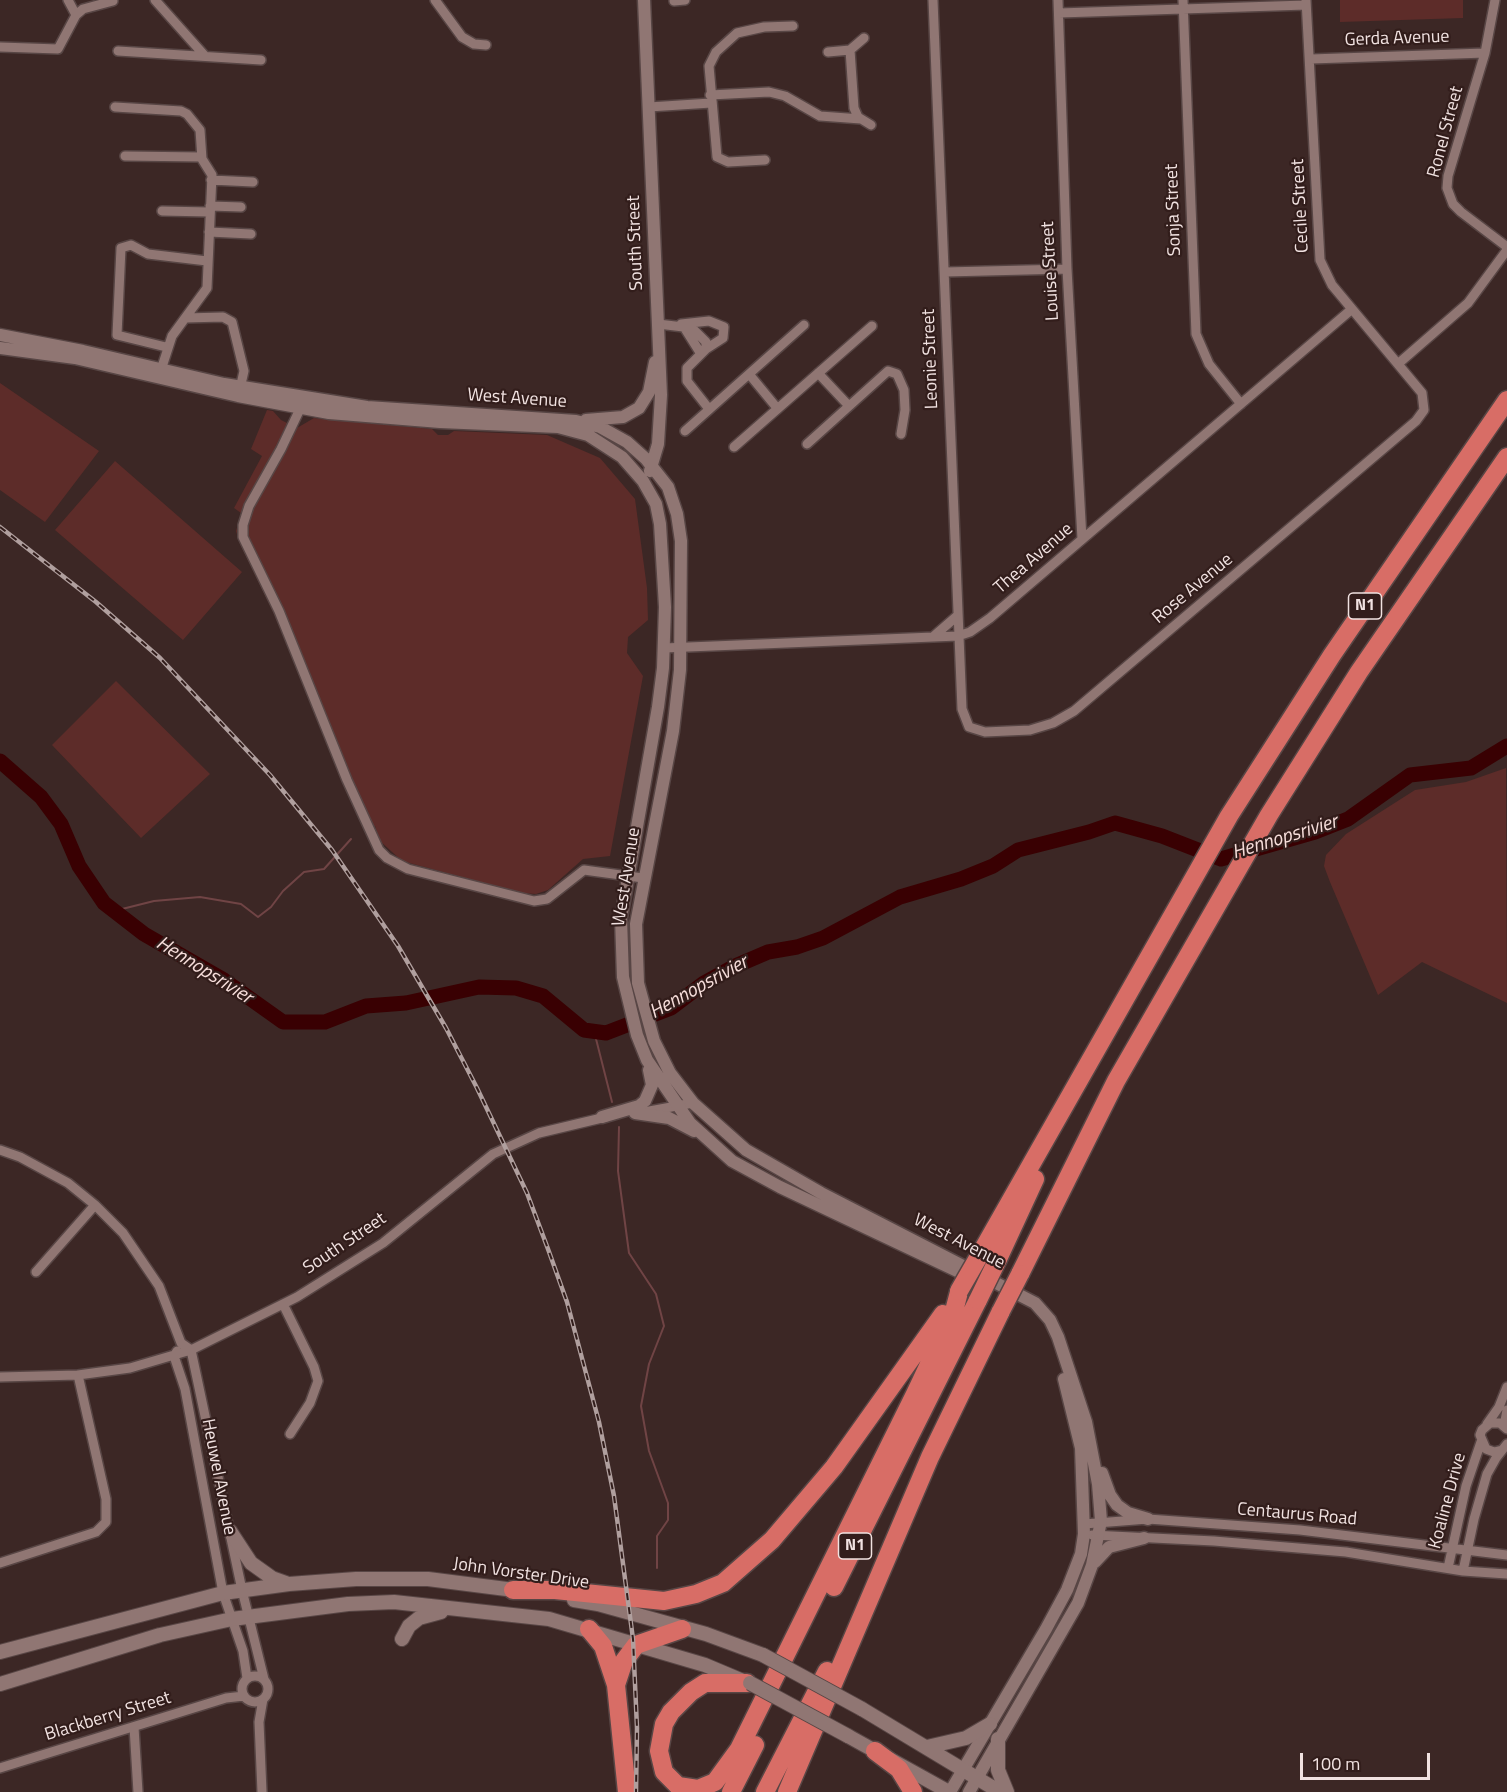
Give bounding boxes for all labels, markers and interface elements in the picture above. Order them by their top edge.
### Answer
street label: Gerda Avenue [1344,26,1450,52]
street label: Ronel Street [1423,84,1469,180]
street label: Cecile Street [1288,158,1314,254]
street label: Sonja Street [1162,164,1186,256]
street label: South Street [624,195,648,291]
street label: Louise Street [1038,221,1064,321]
street label: Leonie Street [918,309,944,409]
street label: West Avenue [467,385,567,413]
street label: Thea Avenue [990,519,1078,599]
street label: Rose Avenue [1148,549,1238,629]
road number: N1 [1348,593,1382,619]
water label: Hennopsrivier [1229,811,1341,865]
street label: West Avenue [609,826,645,928]
water label: Hennopsrivier [151,932,257,1010]
water label: Hennopsrivier [645,951,753,1025]
street label: South Street [300,1208,390,1280]
street label: West Avenue [910,1210,1008,1274]
street label: Heuwel Avenue [196,1417,240,1537]
street label: Koaline Drive [1425,1451,1471,1551]
street label: Centaurus Road [1236,1499,1358,1531]
road number: N1 [838,1533,872,1559]
street label: John Vorster Drive [452,1554,590,1594]
street label: Blackberry Street [42,1688,174,1746]
scale bar [1303,1741,1434,1779]
text: 100 m [1311,1750,1360,1777]

